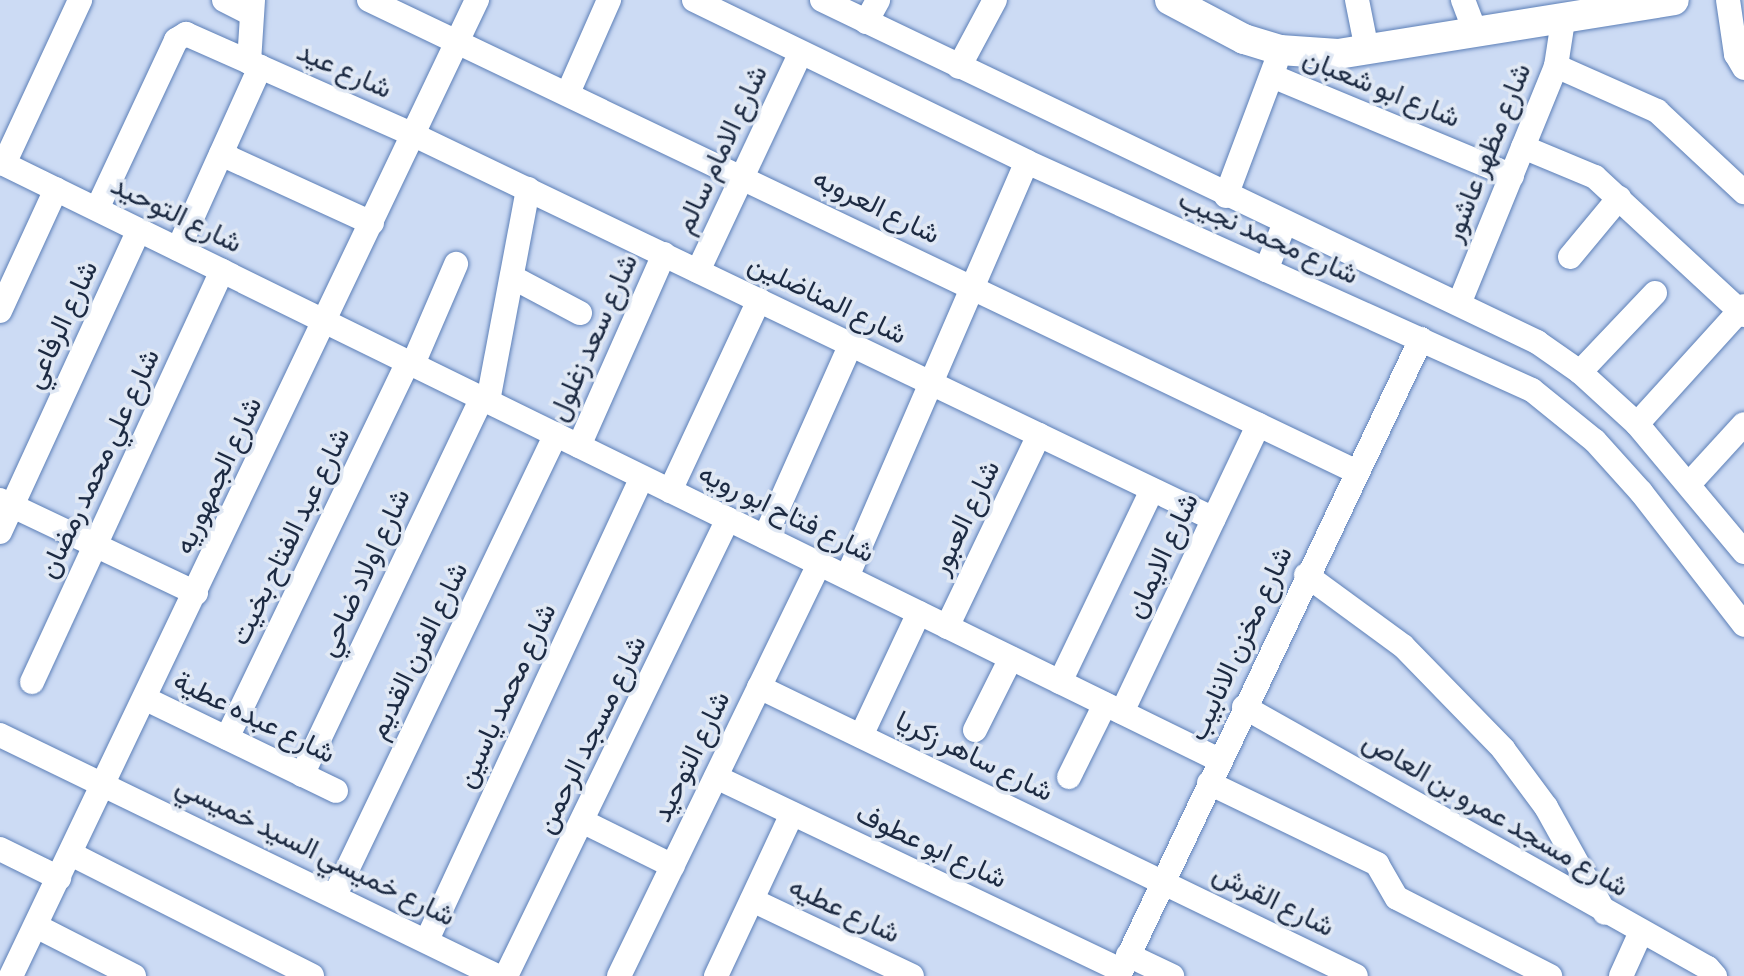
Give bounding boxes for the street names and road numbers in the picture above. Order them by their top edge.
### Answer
street label: شارع عيد [291,35,397,107]
street label: شارع ابو شعبان [1298,42,1464,136]
street label: شارع مظهر عاشور [1437,59,1539,247]
street label: شارع الامام سالم [668,61,776,239]
street label: شارع العروبه [807,162,945,252]
street label: شارع التوحيد [105,169,247,261]
street label: شارع محمد نجيب [1173,183,1363,293]
street label: شارع المناضلين [742,247,912,353]
street label: شارع سعد زغلول [542,249,646,427]
street label: شارع الرفاعي [18,256,106,394]
street label: شارع علي محمد رمضان [32,344,168,584]
street label: شارع الجمهوريه [168,392,270,560]
street label: شارع عبد الفتاح بخيت [224,423,358,651]
street label: شارع العبور [924,455,1008,581]
street label: شارع فتاح ابو رويه [693,457,879,571]
street label: شارع اولاد ضاحي [311,484,419,662]
street label: شارع الايمان [1119,488,1207,624]
street label: شارع مخزن الانابيب [1181,542,1301,746]
street label: شارع الفرن القديم [362,557,476,745]
street label: شارع محمد ياسين [450,598,564,794]
street label: شارع مسجد الرحمن [530,631,654,839]
street label: شارع عبده عطية [168,664,340,772]
street label: شارع التوحيد [646,686,738,828]
street label: شارع ساهر زكريا [890,704,1058,810]
street label: شارع مسجد عمرو بن العاص [1356,725,1634,905]
street label: شارع خميسي السيد خميسي [170,770,460,934]
street label: شارع ابو عطوف [850,797,1012,897]
street label: شارع القرش [1207,857,1339,945]
street label: شارع عطيه [783,871,905,951]

